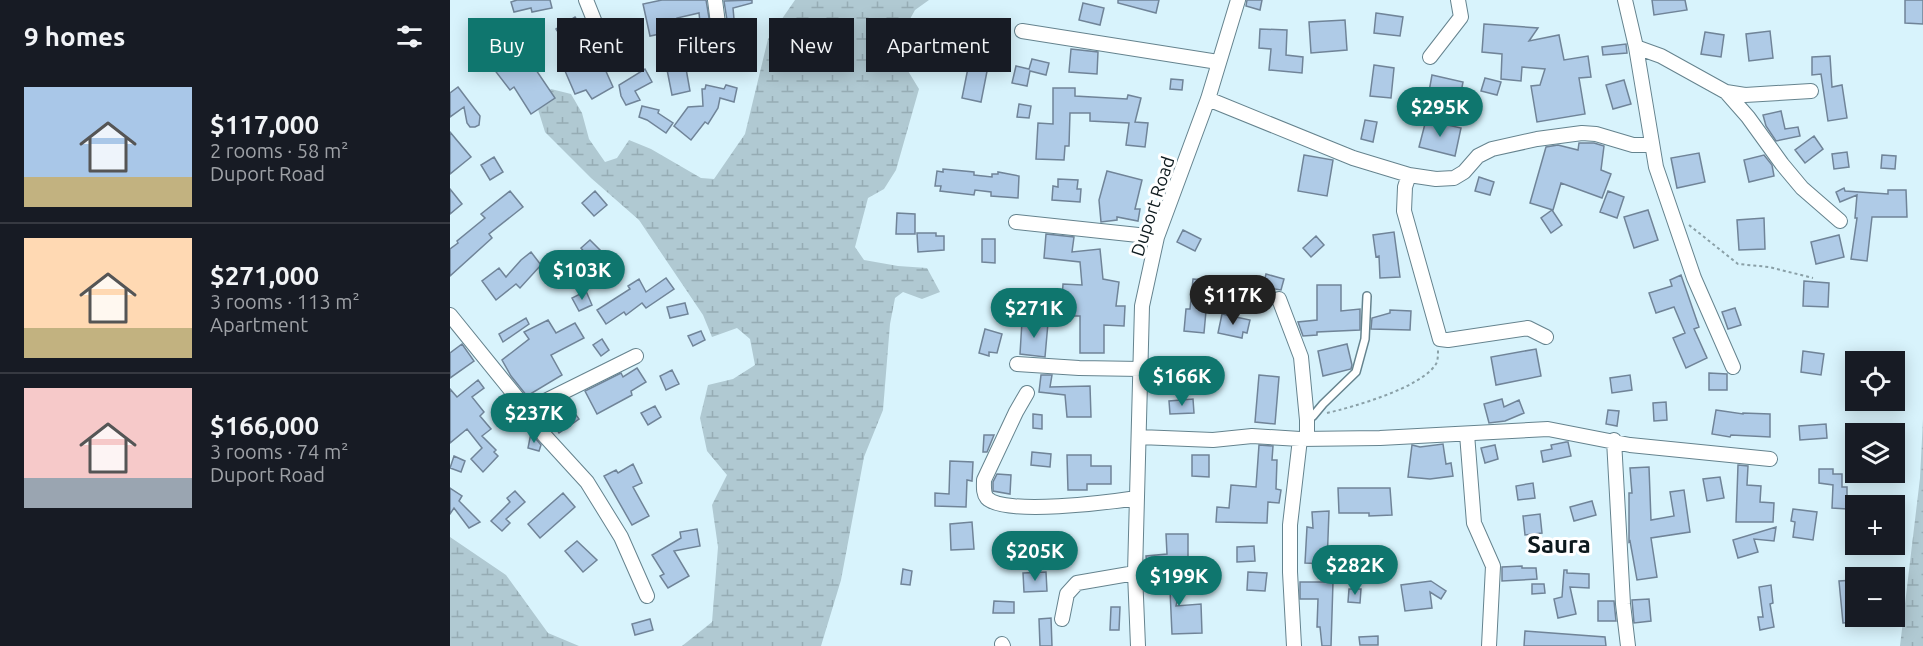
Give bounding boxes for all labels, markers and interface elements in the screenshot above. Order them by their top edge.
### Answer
chip: Buy [468,18,545,72]
chip: Rent [557,18,644,72]
chip: Filters [656,18,757,72]
chip: New [769,18,854,72]
chip: Apartment [866,18,1011,72]
icon: filters [393,20,426,53]
text: 9 homes [24,22,125,51]
pin: $295K [1398,87,1482,138]
text: $295K [1411,95,1469,118]
text: $117,000 [210,110,319,139]
icon: home [72,111,144,183]
text: 2 rooms · 58 m² [210,139,348,162]
street label: Duport Road [1126,154,1178,258]
text: Duport Road [210,162,325,185]
pin: $103K [540,250,624,301]
text: $103K [553,258,611,281]
text: $271,000 [210,261,319,290]
icon: home [72,262,144,334]
pin: $117K [1191,275,1275,326]
text: $117K [1204,283,1262,306]
pin: $271K [992,288,1076,339]
text: 3 rooms · 113 m² [210,290,360,313]
text: $271K [1005,296,1063,319]
text: Apartment [210,313,308,336]
map controls [1845,351,1905,627]
button: locate [1845,351,1905,411]
pin: $166K [1140,356,1224,407]
text: $166K [1153,364,1211,387]
pin: $237K [492,393,576,444]
text: $237K [505,401,563,424]
text: $166,000 [210,411,319,440]
icon: home [72,412,144,484]
button: layers [1845,423,1905,483]
text: 3 rooms · 74 m² [210,440,348,463]
text: Duport Road [210,463,325,486]
button: + [1845,495,1905,555]
pin: $205K [993,531,1077,582]
district label: Saura [1527,531,1591,558]
text: $205K [1006,539,1064,562]
pin: $282K [1313,545,1397,596]
text: $282K [1326,553,1384,576]
pin: $199K [1137,556,1221,607]
text: $199K [1150,564,1208,587]
button: − [1845,567,1905,627]

